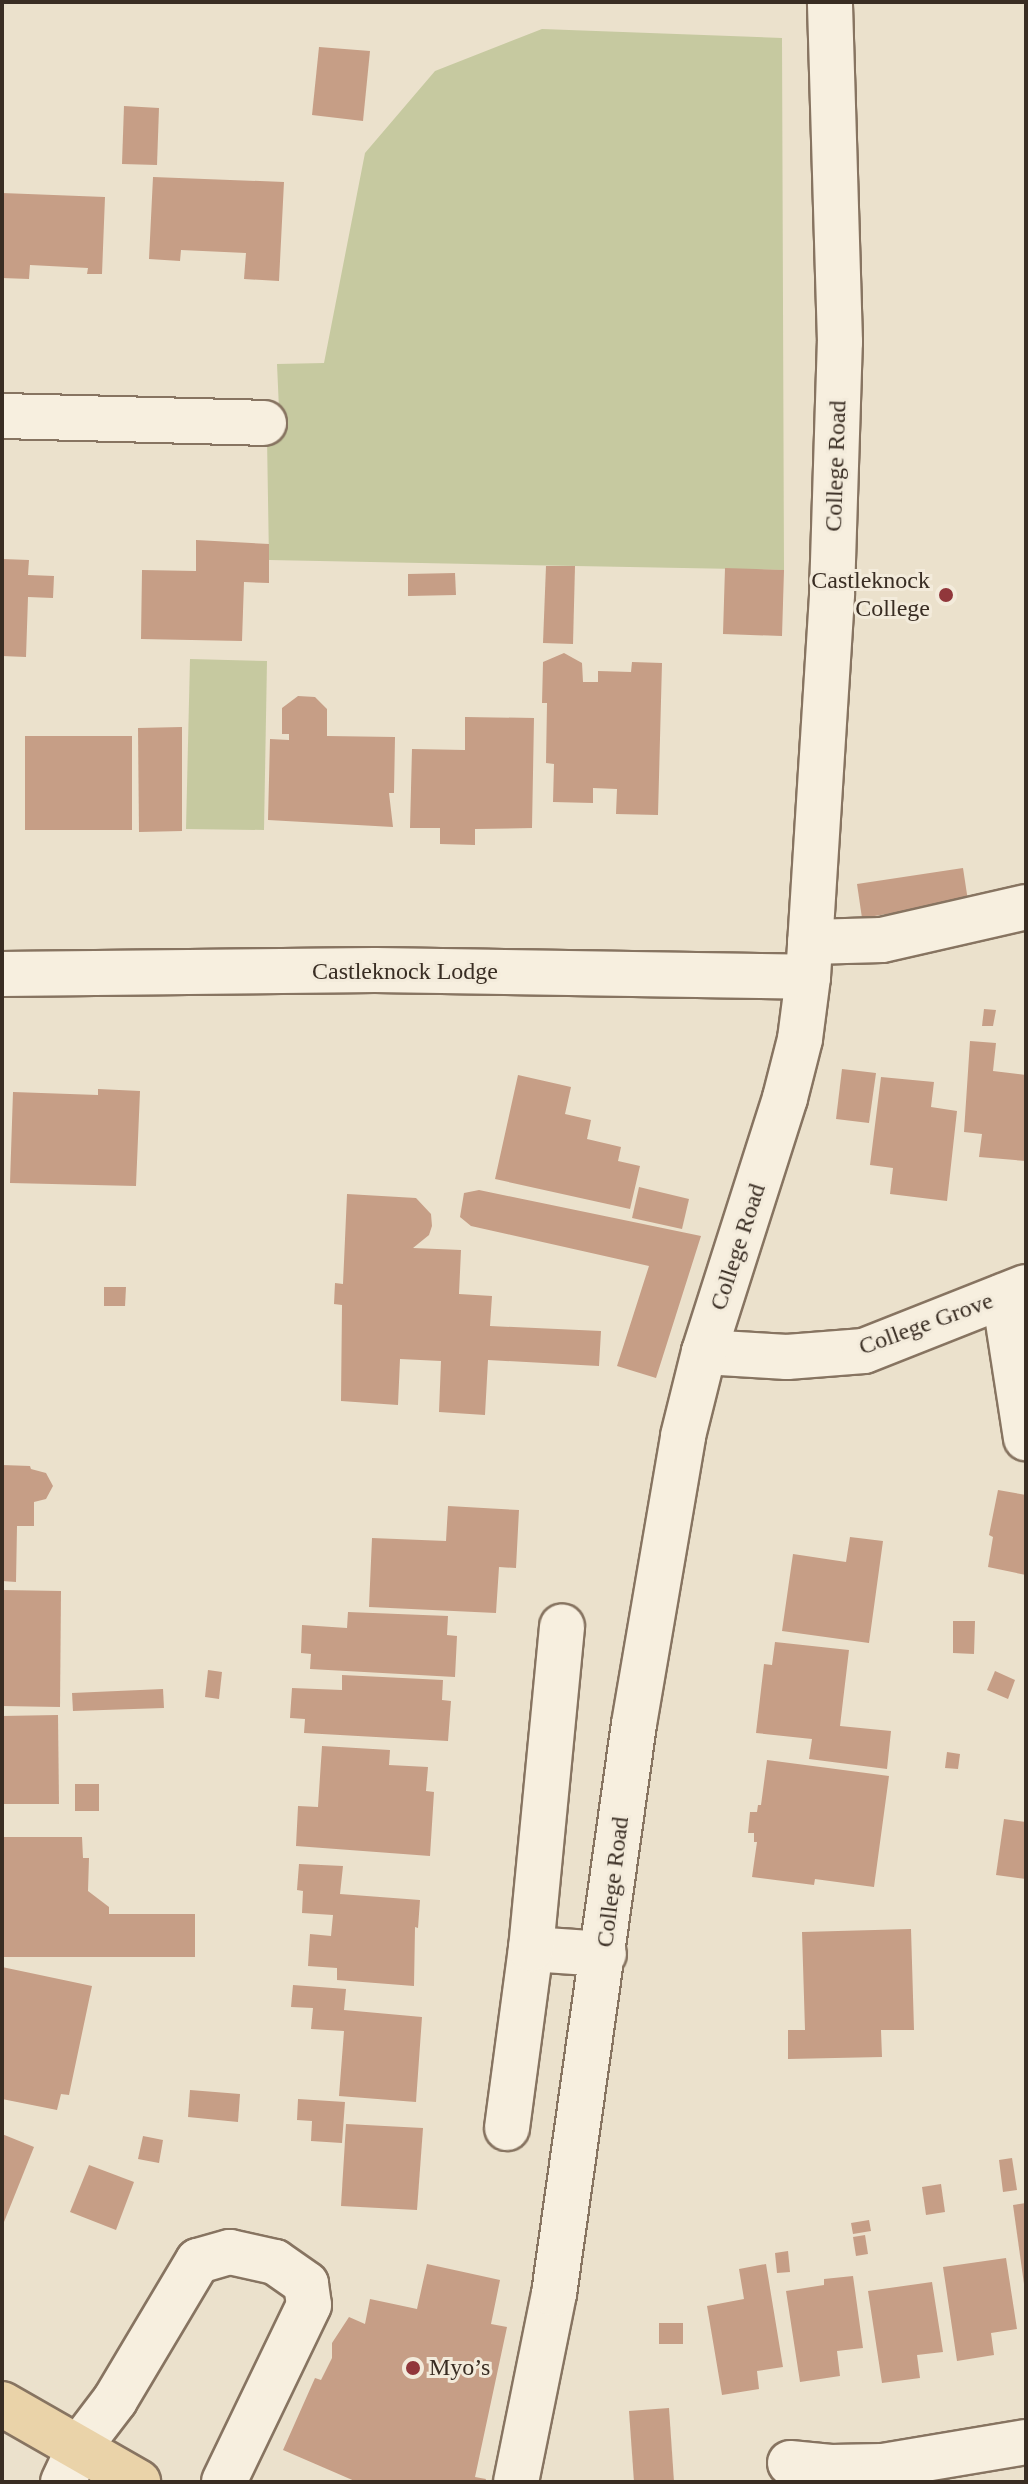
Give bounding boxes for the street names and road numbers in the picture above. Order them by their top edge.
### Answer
street label: College Road [819,400,853,532]
street label: Castleknock Lodge [312,958,498,986]
street label: College Road [704,1180,772,1314]
street label: College Grove [855,1286,997,1362]
street label: College Road [591,1815,635,1949]

